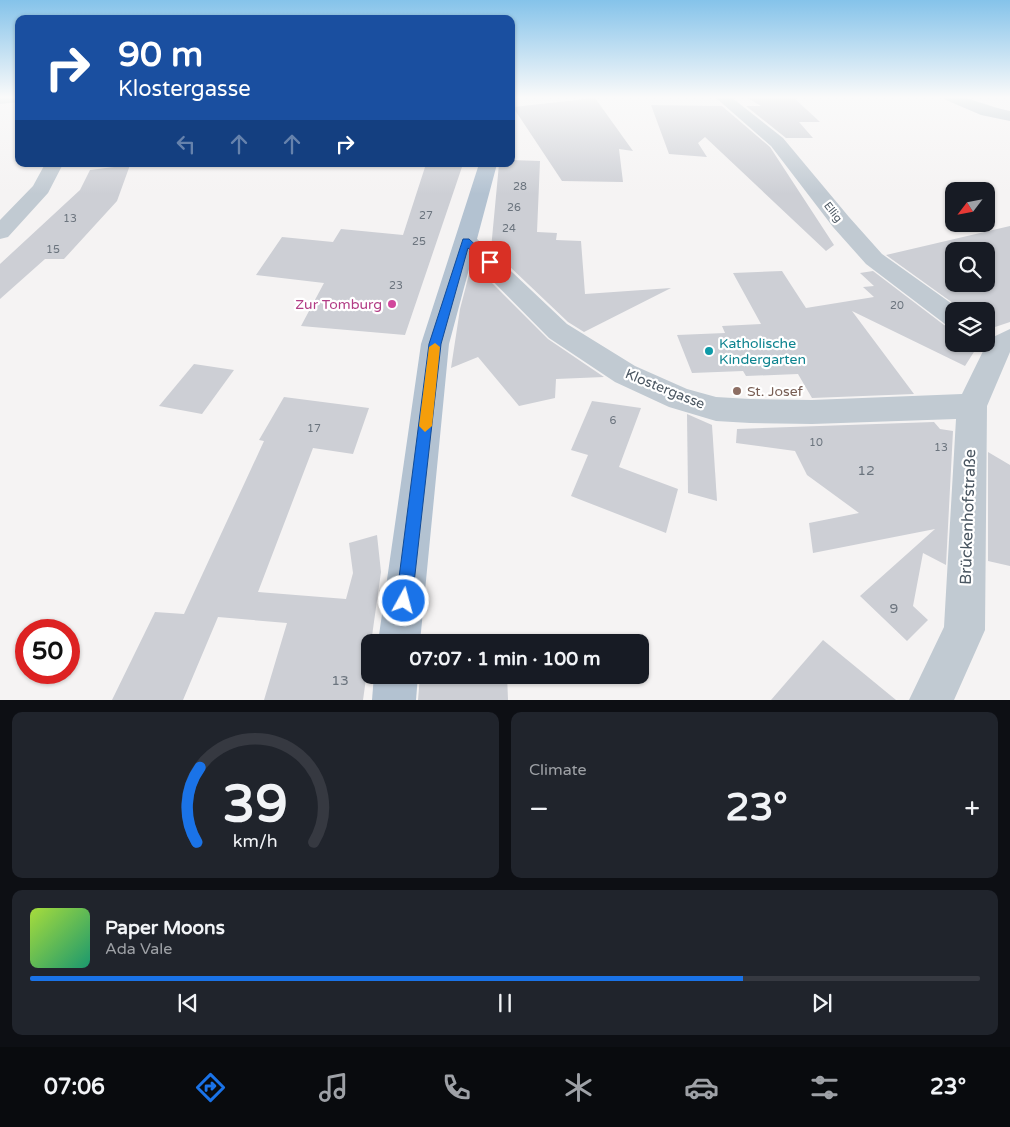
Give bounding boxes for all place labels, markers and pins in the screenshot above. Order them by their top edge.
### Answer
pin [469,241,511,283]
place label: Zur Tomburg [295,296,382,313]
marker: Zur Tomburg [386,298,398,310]
place label: Katholische Kindergarten [719,335,806,368]
marker: Katholische Kindergarten [703,345,715,357]
place label: St. Josef [747,383,804,400]
marker: St. Josef [731,385,743,397]

